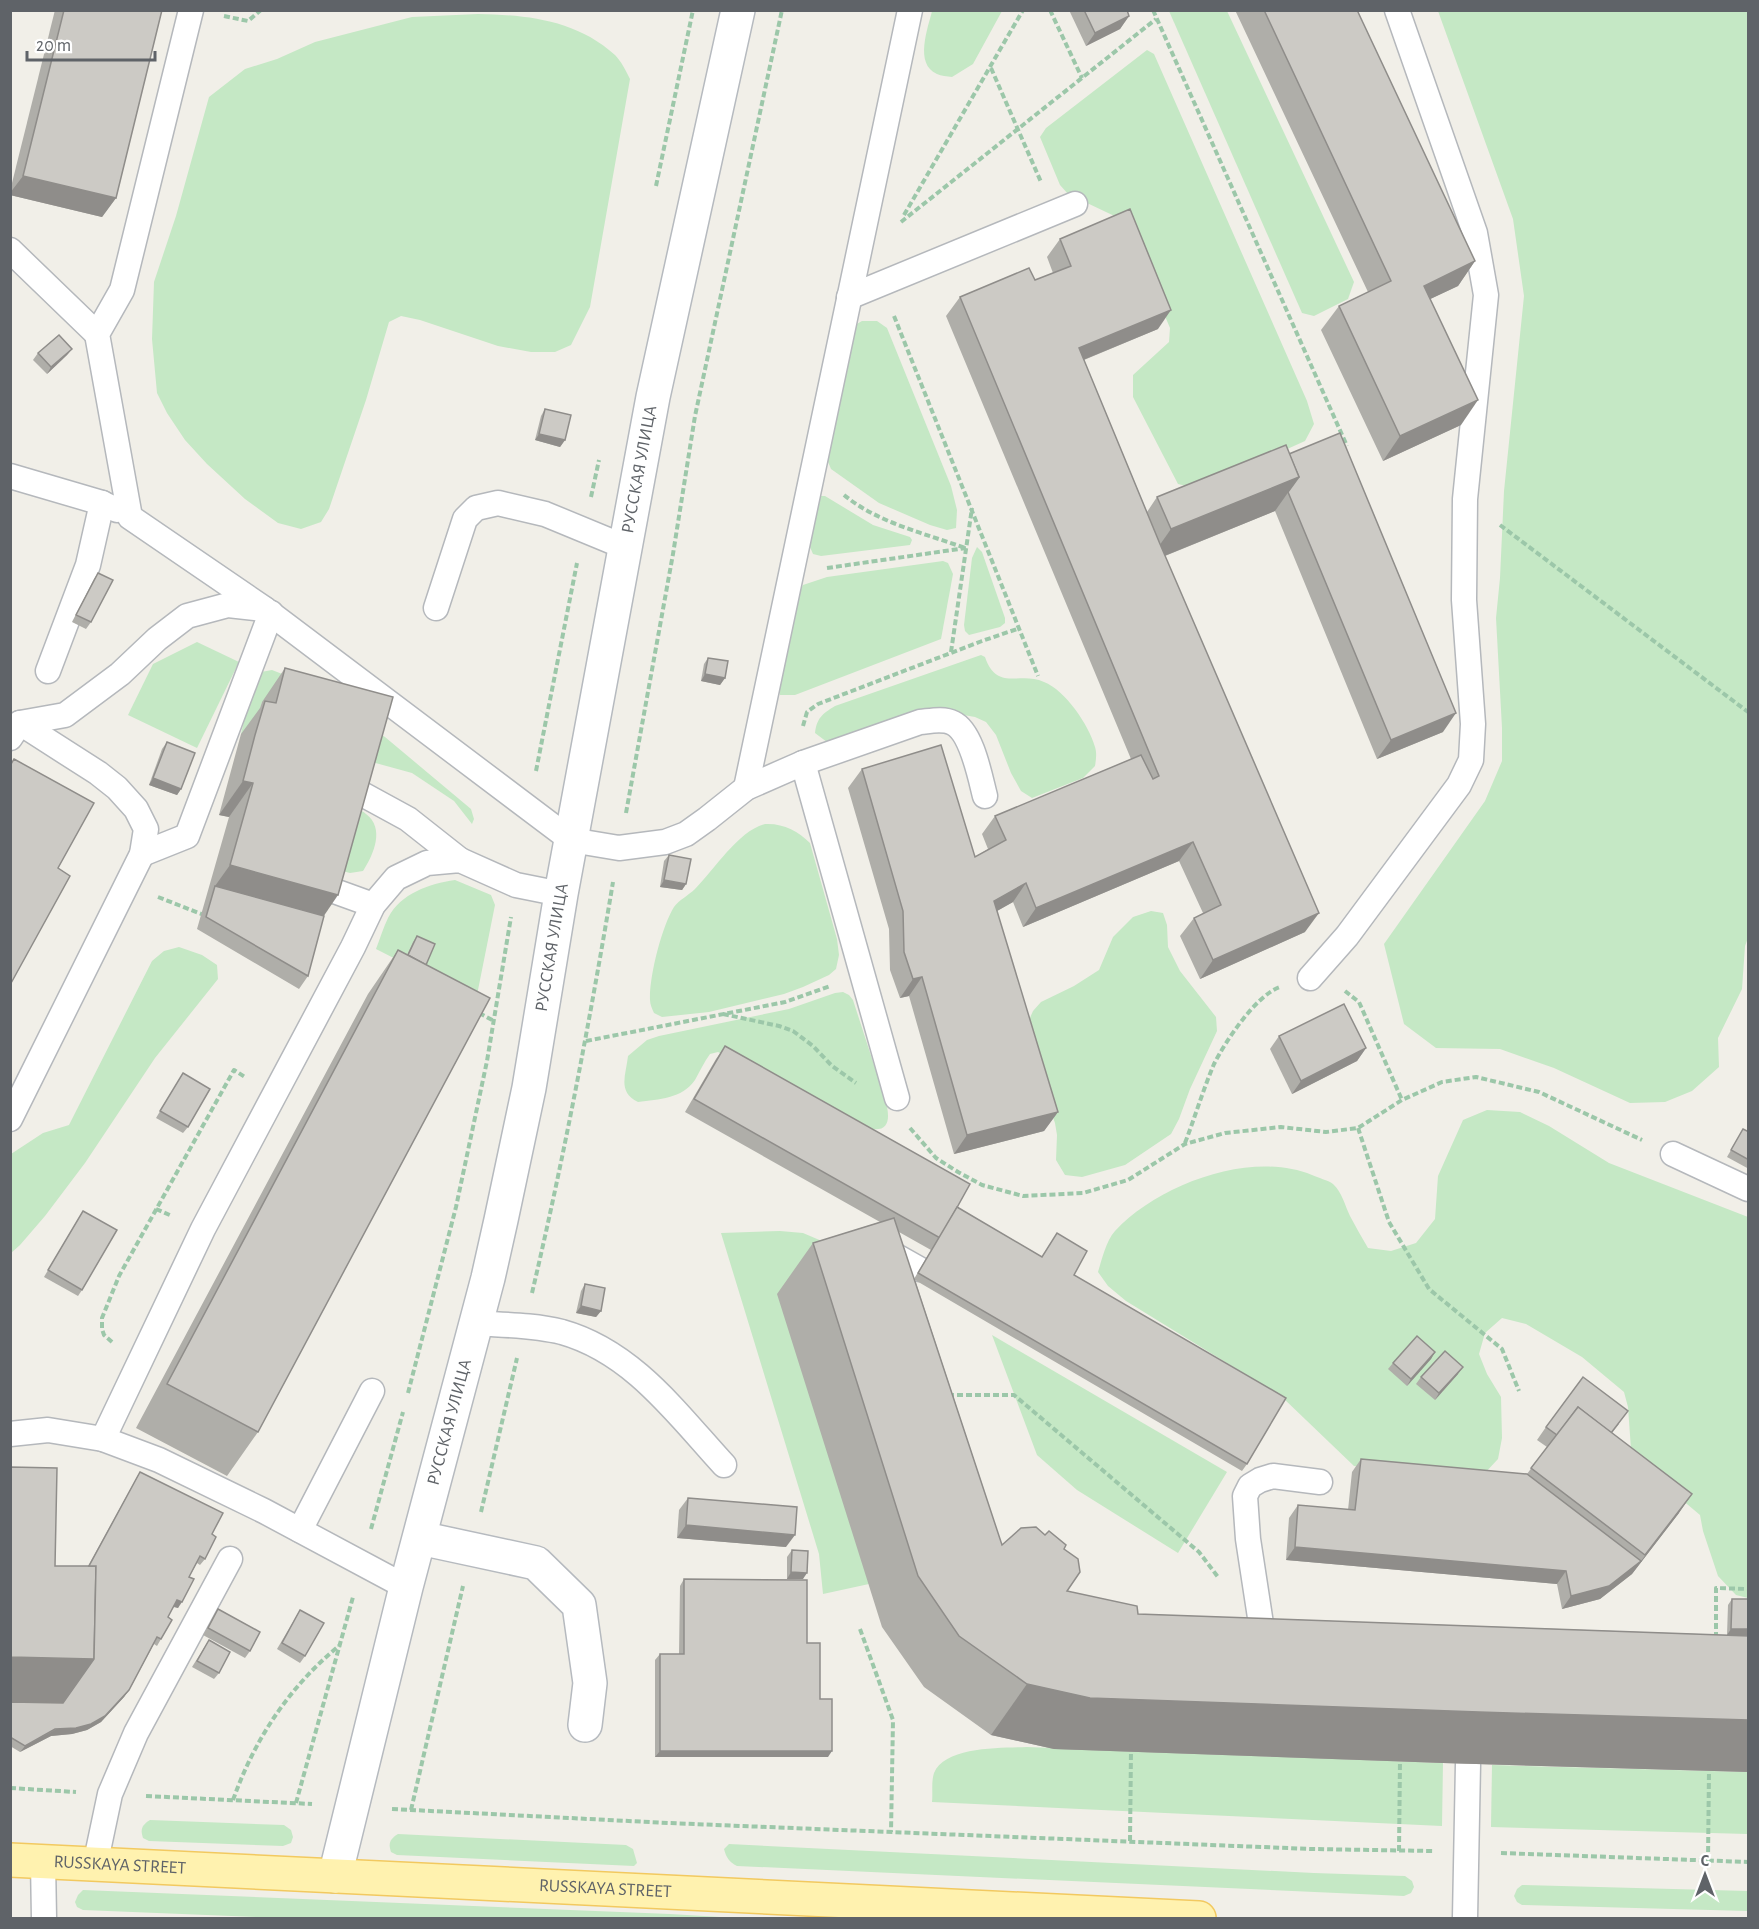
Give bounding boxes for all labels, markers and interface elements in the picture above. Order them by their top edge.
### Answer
scale bar [27,24,154,62]
text: 20 m [36,37,71,55]
street label: РУССКАЯ УЛИЦА [619,404,660,535]
street label: РУССКАЯ УЛИЦА [533,881,572,1013]
street label: РУССКАЯ УЛИЦА [424,1357,475,1487]
north arrow [1675,1845,1735,1905]
street label: RUSSKAYA STREET [53,1853,187,1878]
text: С [1701,1853,1710,1869]
street label: RUSSKAYA STREET [539,1877,672,1901]

